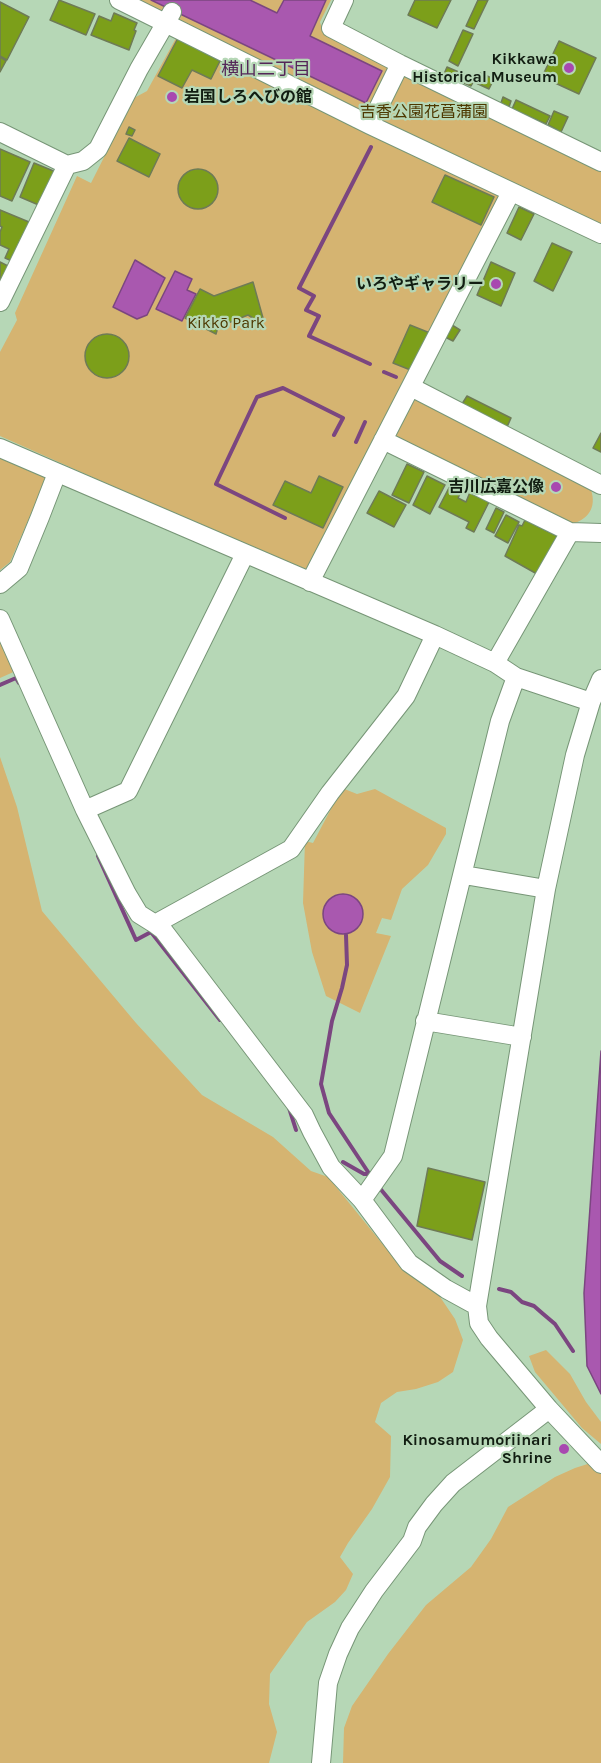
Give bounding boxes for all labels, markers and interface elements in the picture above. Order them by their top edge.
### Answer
place label: Kikkawa Historical Museum [412,49,557,87]
district label: 横山二丁目 [221,59,311,81]
marker: Kikkawa Historical Museum [562,61,576,75]
place label: 岩国しろへびの館 [184,87,312,107]
marker: 岩国しろへびの館 [165,90,179,104]
park label: 吉香公園花菖蒲園 [360,102,488,122]
place label: いろやギャラリー [356,274,484,294]
marker: いろやギャラリー [489,277,503,291]
park label: Kikkō Park [187,313,265,333]
place label: 吉川広嘉公像 [448,477,544,497]
marker: 吉川広嘉公像 [549,480,563,494]
place label: Kinosamumoriinari Shrine [402,1430,552,1468]
marker: Kinosamumoriinari Shrine [557,1442,571,1456]

